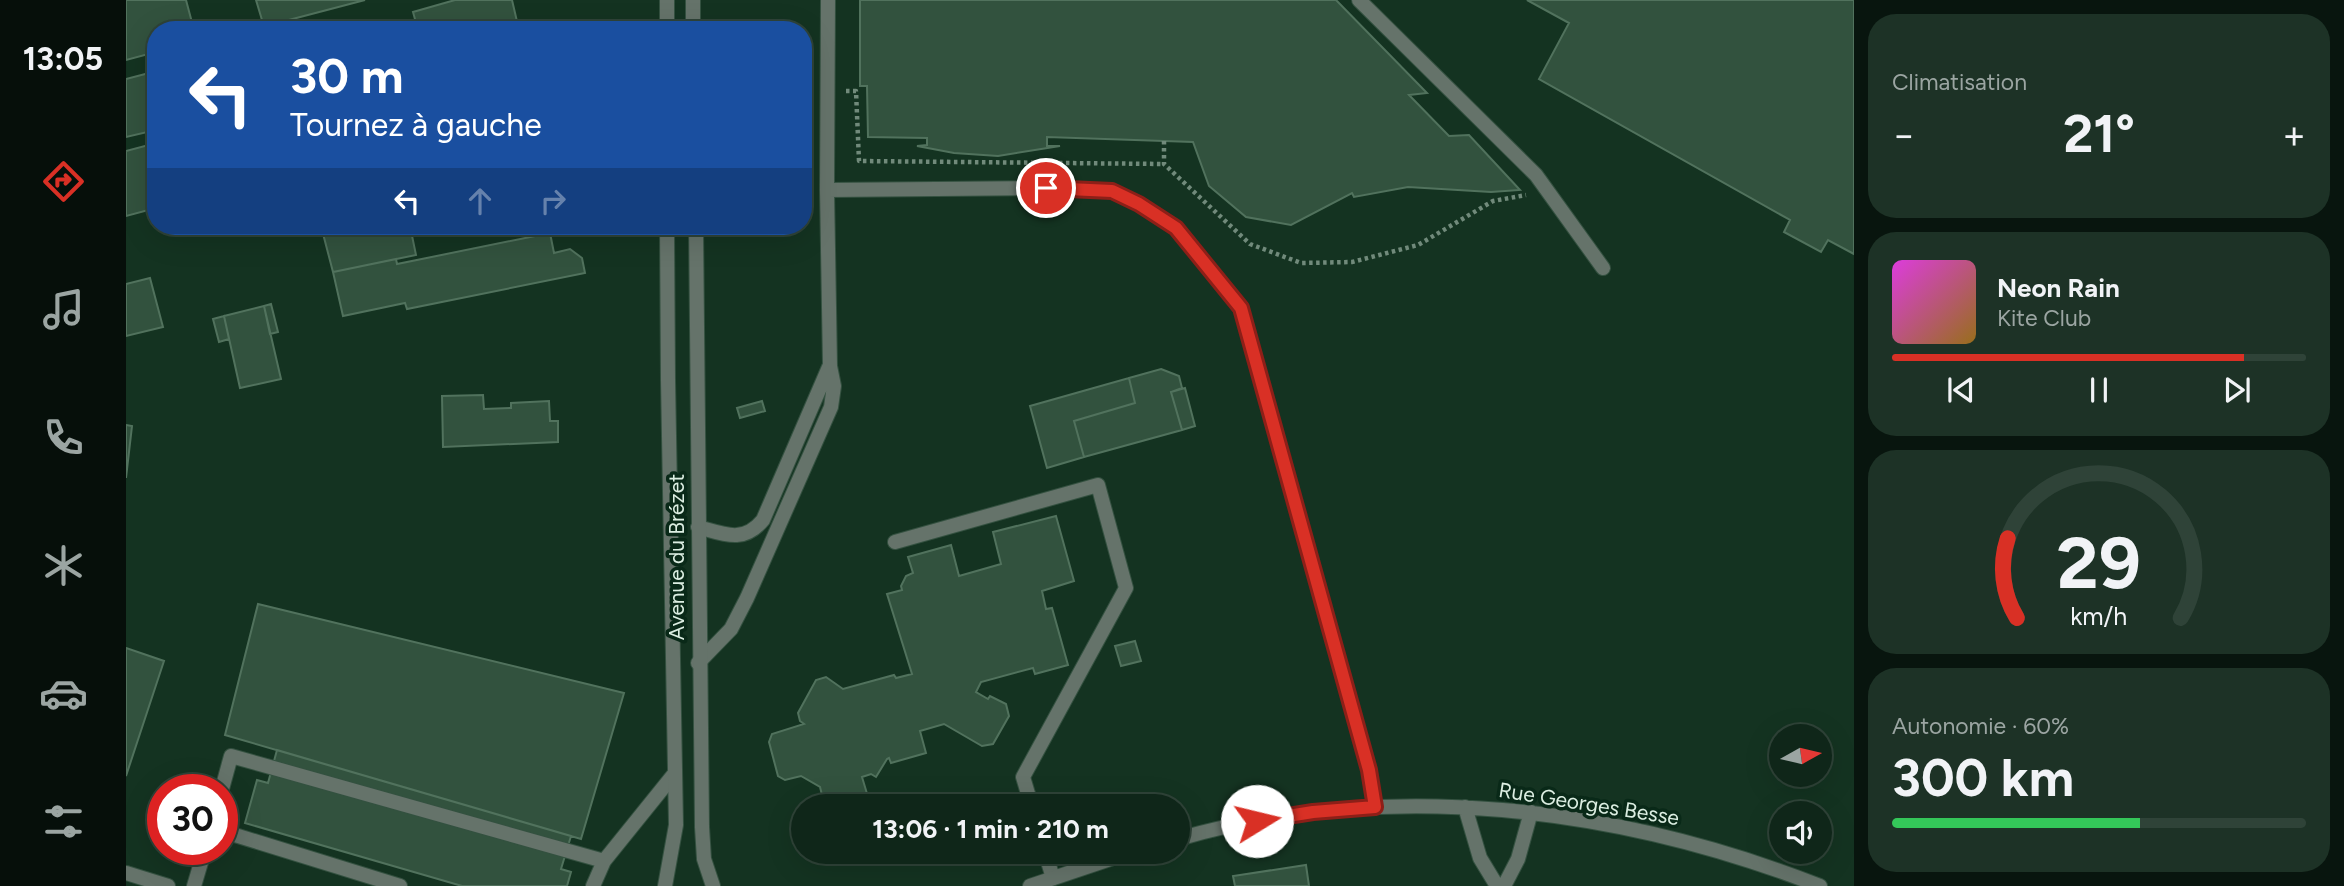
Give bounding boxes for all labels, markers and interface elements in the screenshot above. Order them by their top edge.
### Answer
text: 13:05 [23,40,103,78]
text: 30 m [290,46,403,105]
icon: left [175,49,266,140]
text: Climatisation [1892,68,2027,96]
text: 21° [2063,103,2135,165]
text: Tournez à gauche [290,106,542,144]
text: − [1892,112,1916,158]
text: + [2282,112,2306,158]
icon: directions [39,157,88,206]
pin [1016,158,1076,218]
icon: arrive [1027,169,1065,207]
icon: left [388,182,426,220]
icon: ahead [461,182,499,220]
icon: right [534,182,572,220]
text: Neon Rain [1997,272,2120,304]
icon: music [39,285,88,334]
text: Kite Club [1997,304,2091,332]
icon: previous [1942,371,1980,409]
icon: pause [2080,371,2118,409]
icon: next [2218,371,2256,409]
icon: phone [39,413,88,462]
street label: Avenue du Brézet [664,474,689,640]
text: 29 [2057,519,2141,606]
icon: climate [39,541,88,590]
text: km/h [2070,601,2128,631]
icon: car [39,669,88,718]
text: Autonomie · 60% [1892,712,2069,740]
north arrow [1769,724,1832,788]
map controls [1769,724,1832,864]
text: 300 km [1892,747,2074,809]
speed limit sign: 30 [147,774,238,865]
street label: Rue Georges Besse [1497,777,1681,830]
position arrow [1220,784,1294,858]
icon: filters [39,797,88,846]
button: sound [1769,801,1832,864]
text: 13:06 · 1 min · 210 m [872,813,1109,845]

